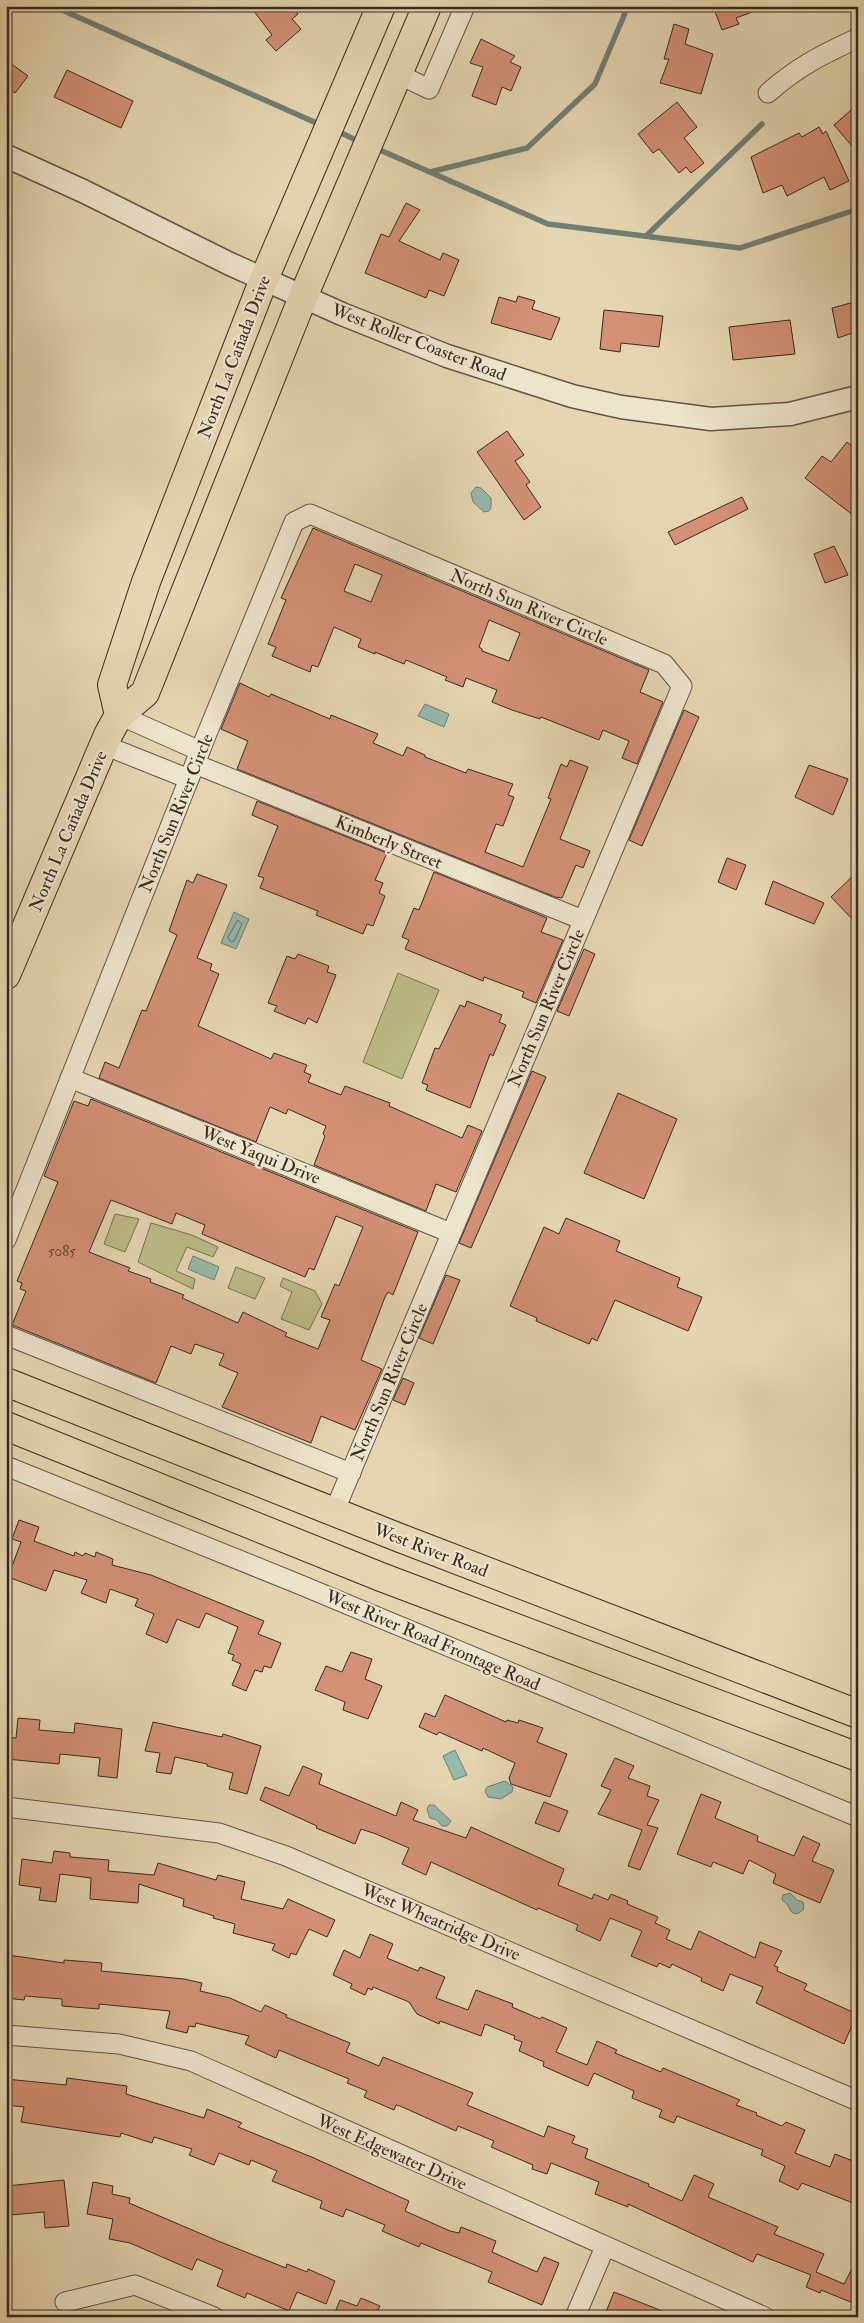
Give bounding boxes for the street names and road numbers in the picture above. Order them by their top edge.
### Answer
street label: North La Cañada Drive [193,272,276,442]
street label: West Roller Coaster Road [327,298,510,386]
street label: North Sun River Circle [446,564,612,651]
street label: North Sun River Circle [134,730,219,896]
street label: North La Cañada Drive [24,747,113,915]
street label: Kimberly Street [332,810,446,875]
street label: North Sun River Circle [503,925,590,1091]
street label: West Yaqui Drive [197,1121,324,1190]
street label: North Sun River Circle [346,1299,433,1465]
street label: West River Road [369,1518,491,1583]
street label: West River Road Frontage Road [321,1584,544,1696]
street label: West Wheatridge Drive [357,1878,524,1967]
street label: West Edgewater Drive [312,2109,471,2196]

